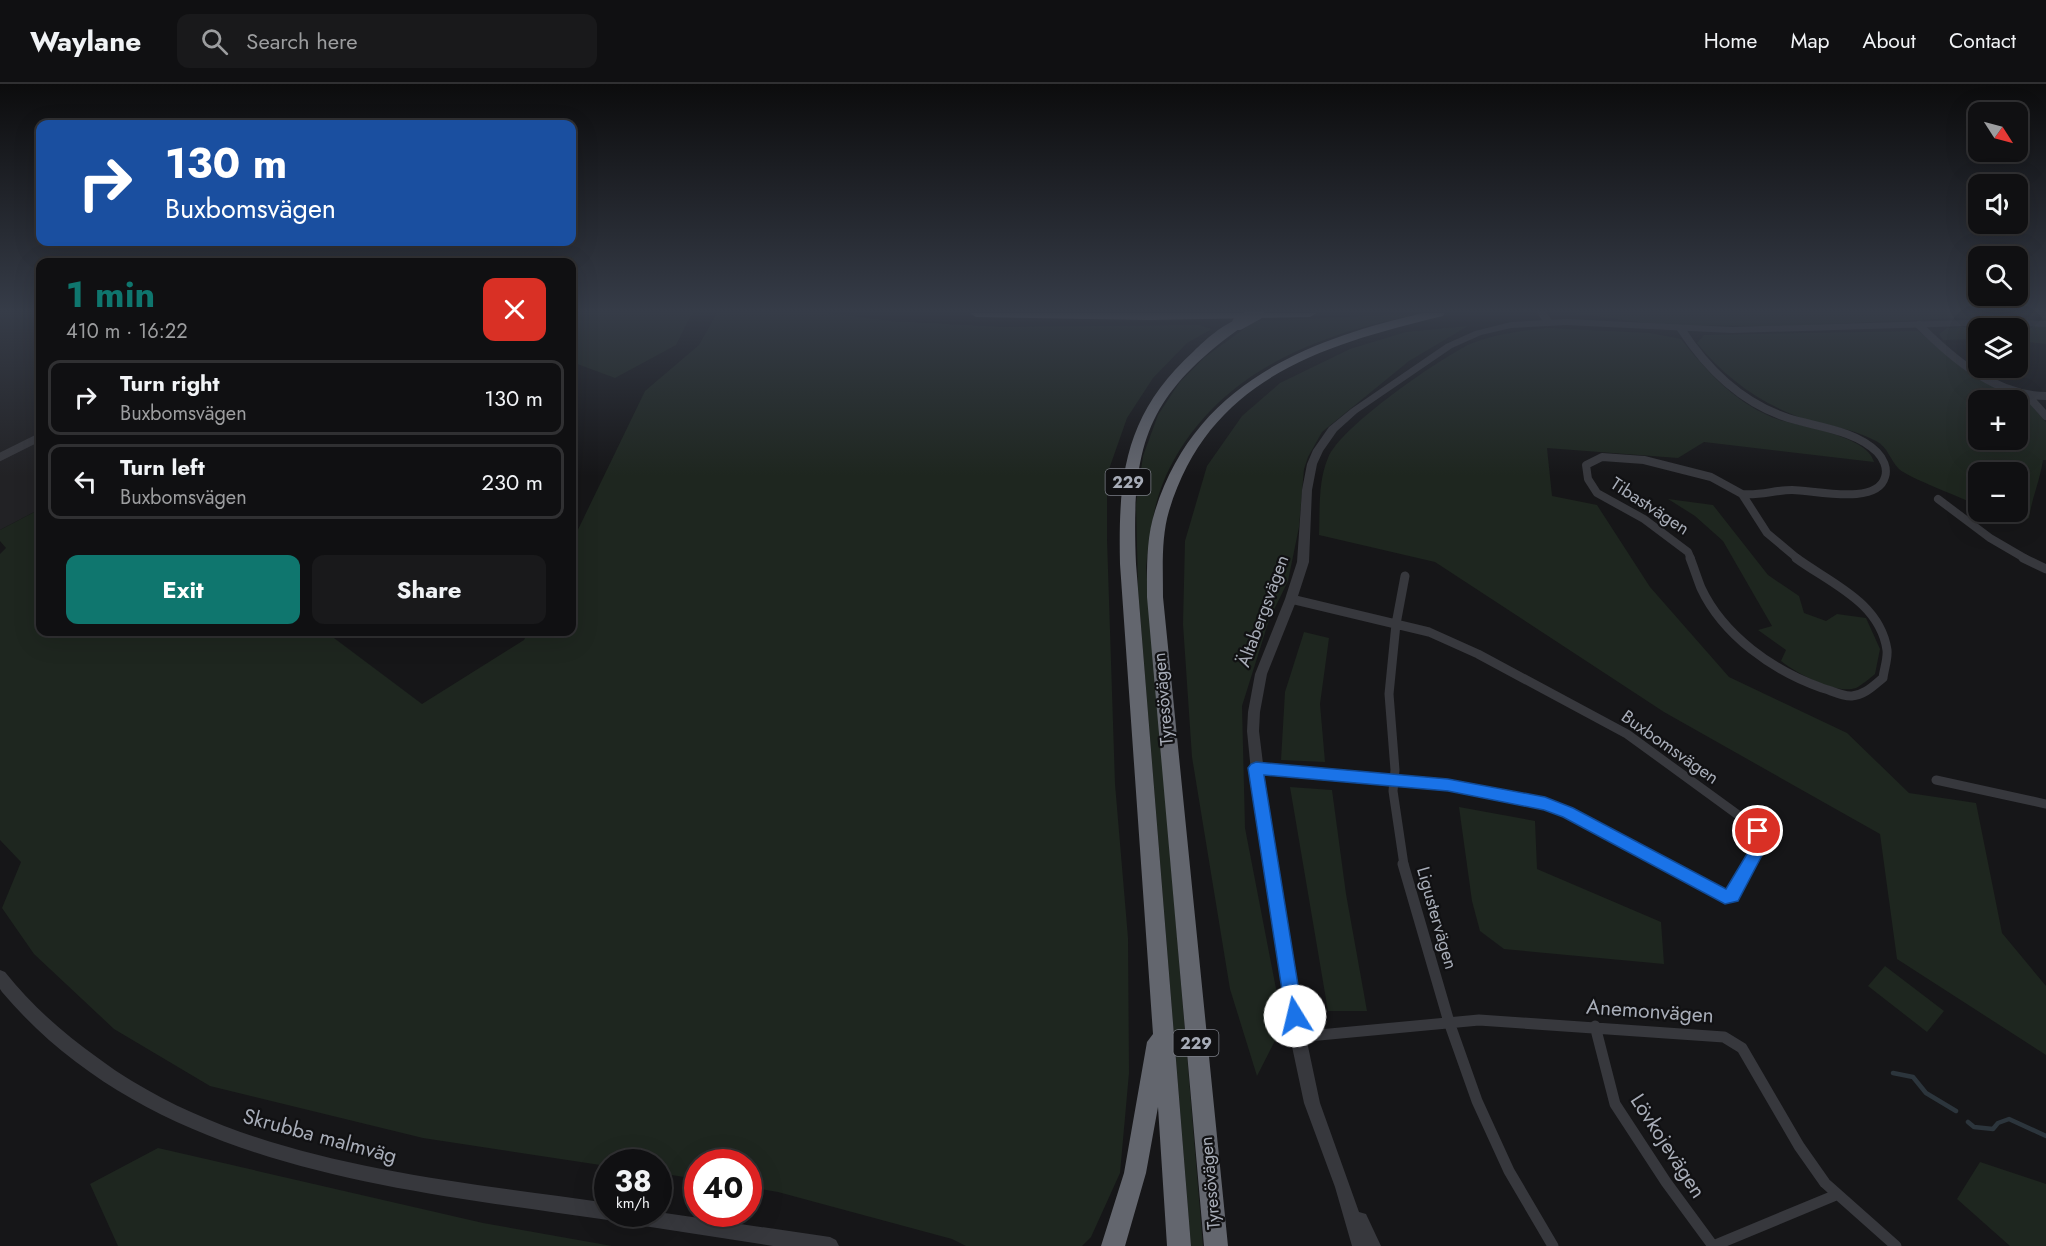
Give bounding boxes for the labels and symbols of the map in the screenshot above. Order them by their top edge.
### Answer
north arrow [1968,102,2028,162]
road number: 229 [1106,469,1150,495]
street label: Tibastvägen [1606,471,1694,541]
street label: Ältabergsvägen [1231,551,1295,671]
street label: Tyresövägen [1146,651,1180,747]
street label: Buxbomsvägen [1616,704,1724,790]
pin [1732,805,1783,856]
street label: Ligustervägen [1410,864,1464,972]
position arrow [1263,984,1327,1048]
street label: Anemonvägen [1585,992,1715,1030]
road number: 229 [1174,1030,1218,1056]
street label: Lövkojevägen [1623,1088,1713,1204]
street label: Skrubba malmväg [240,1101,400,1171]
street label: Tyresövägen [1193,1135,1227,1231]
speed limit sign: 40 [684,1149,762,1227]

